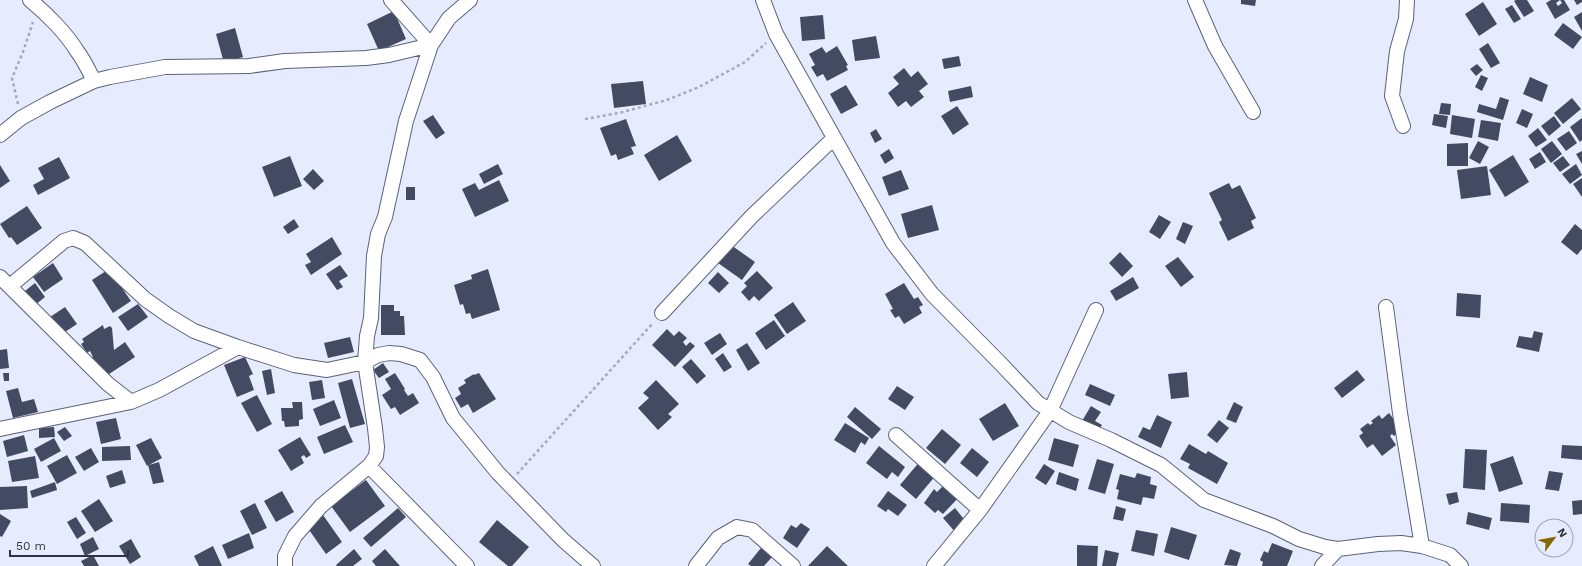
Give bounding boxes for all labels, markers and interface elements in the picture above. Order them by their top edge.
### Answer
north arrow [1534,518,1574,558]
text: N [1554,526,1570,540]
scale bar [10,532,128,558]
text: 50 m [16,539,46,553]

